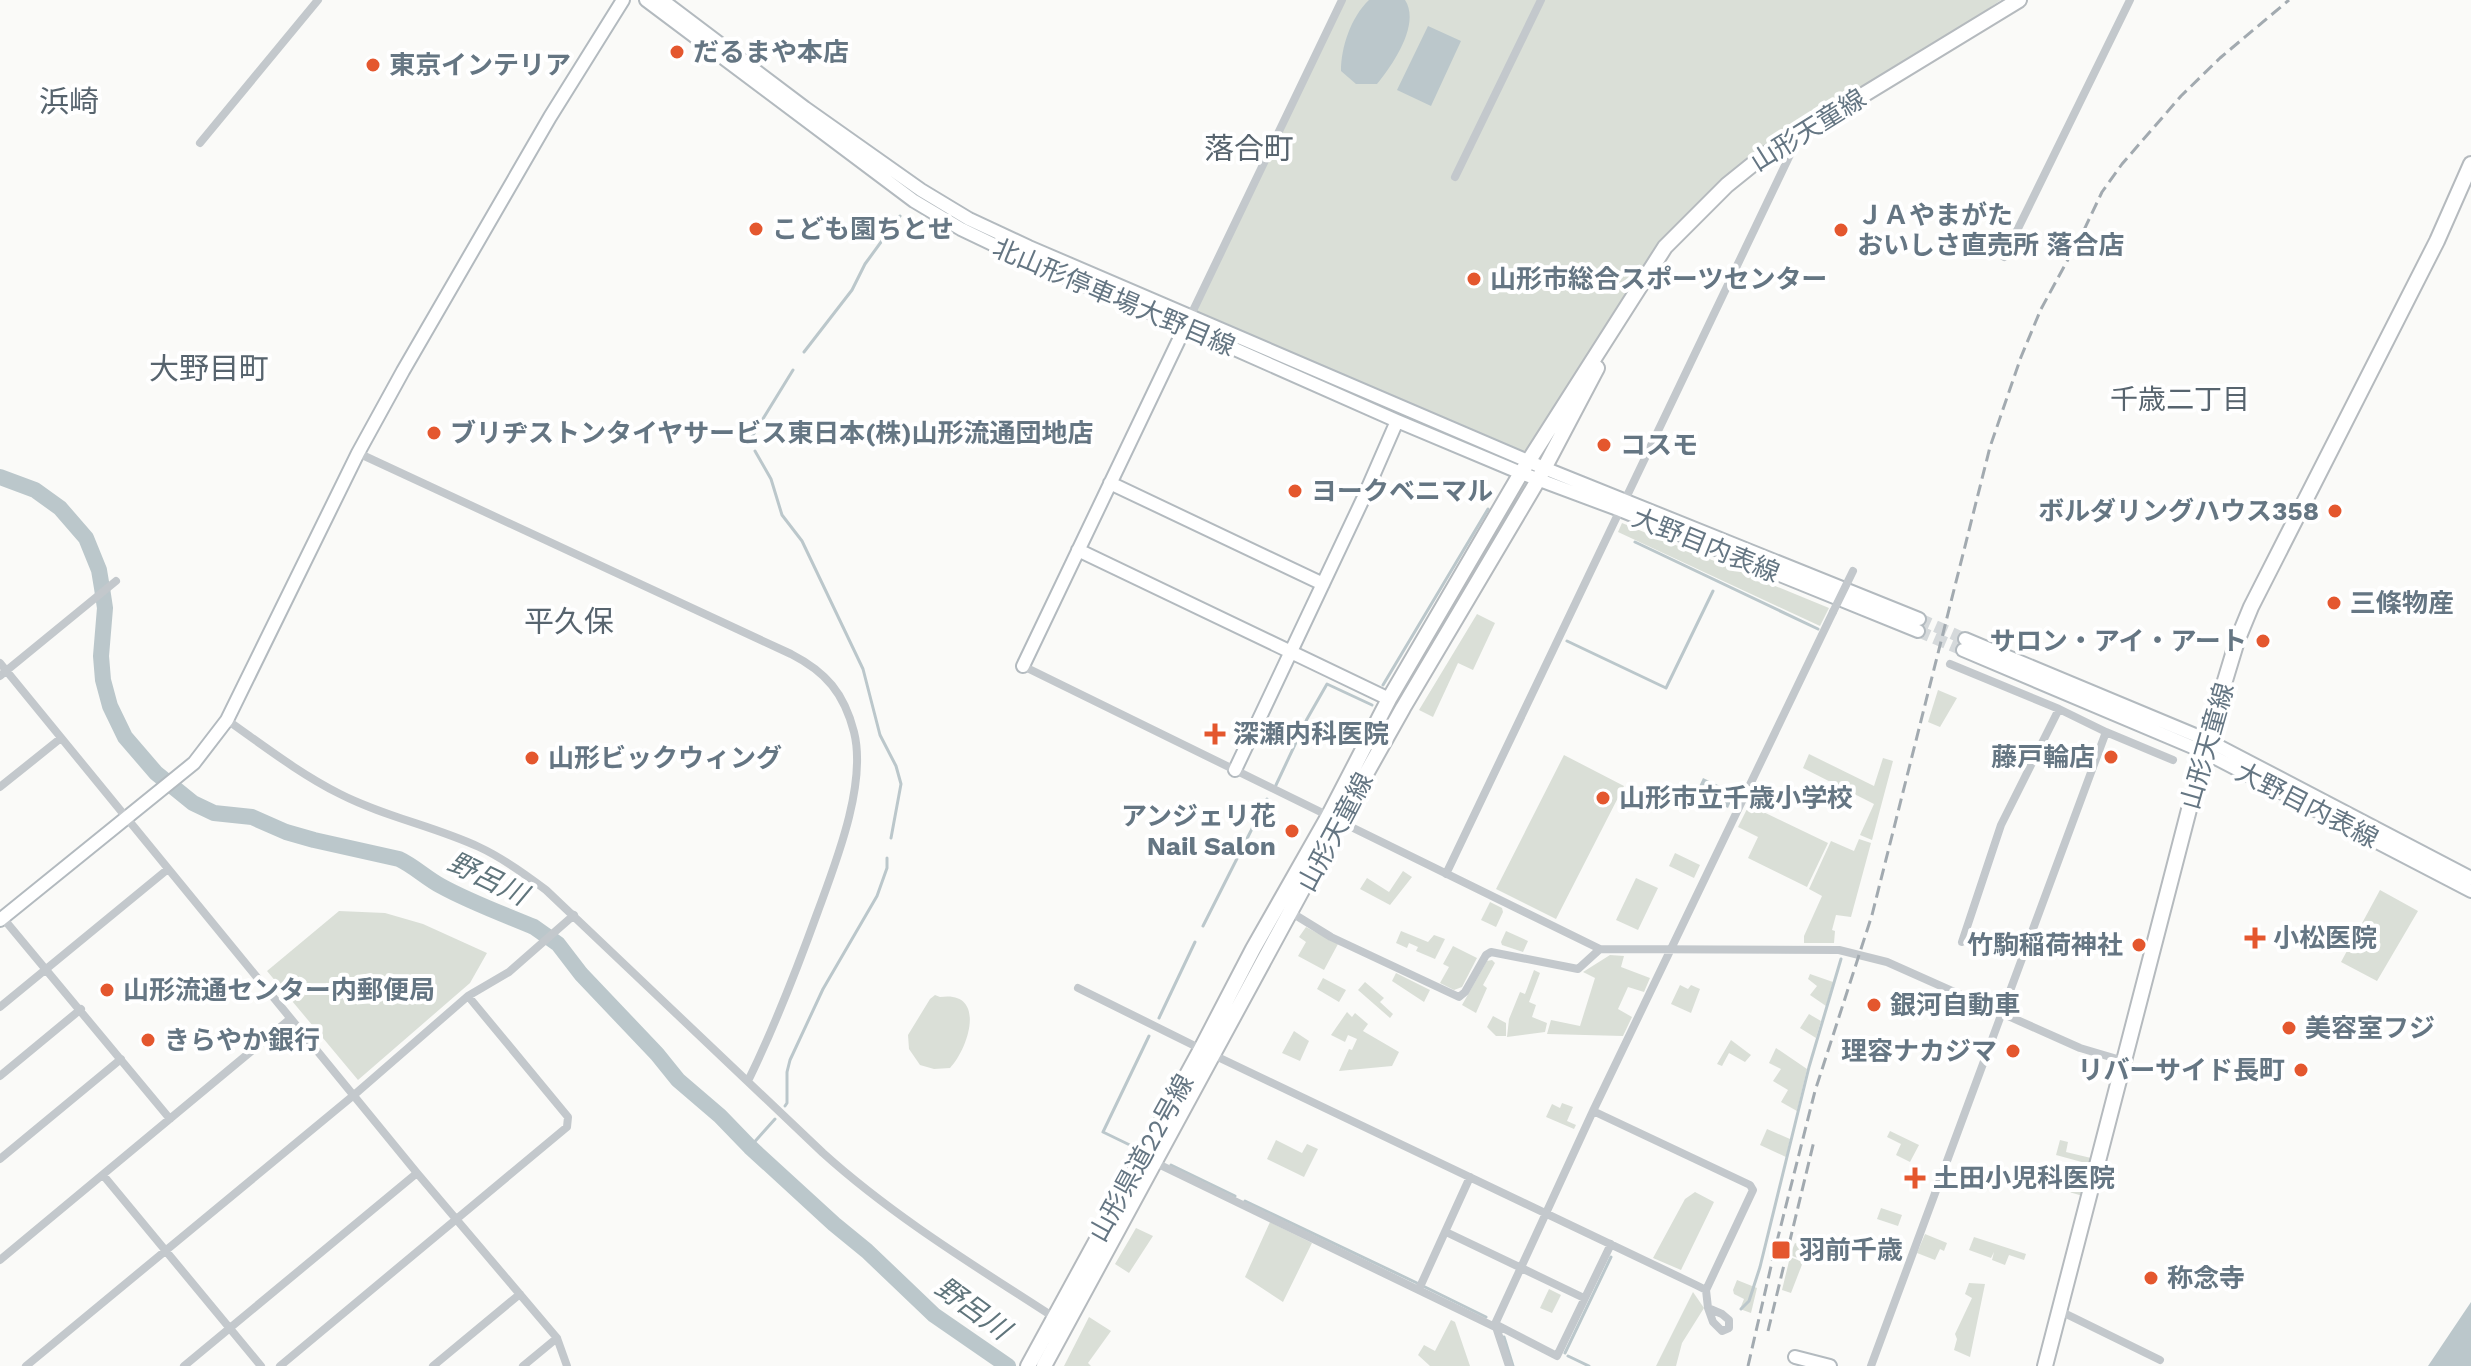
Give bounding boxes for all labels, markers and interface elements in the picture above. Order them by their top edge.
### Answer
place label: だるまや本店 [693,37,849,67]
marker: だるまや本店 [668,43,686,61]
place label: 東京インテリア [389,50,571,80]
marker: 東京インテリア [364,56,382,74]
street label: 山形天童線 [1745,83,1871,177]
district label: 浜崎 [39,84,99,119]
district label: 落合町 [1204,131,1294,166]
place label: ＪＡやまがた おいしさ直売所 落合店 [1857,200,2124,260]
place label: こども園ちとせ [772,214,954,244]
marker: こども園ちとせ [747,220,765,238]
marker: ＪＡやまがた おいしさ直売所 落合店 [1832,221,1850,239]
street label: 北山形停車場大野目線 [988,232,1240,362]
place label: 山形市総合スポーツセンター [1490,264,1827,294]
marker: 山形市総合スポーツセンター [1465,270,1483,288]
district label: 大野目町 [149,351,269,386]
district label: 千歳二丁目 [2110,383,2250,416]
place label: ブリヂストンタイヤサービス東日本(株)山形流通団地店 [450,418,1094,448]
marker: ブリヂストンタイヤサービス東日本(株)山形流通団地店 [425,424,443,442]
place label: コスモ [1620,430,1698,460]
marker: コスモ [1595,436,1613,454]
place label: ヨークベニマル [1311,476,1493,506]
marker: ヨークベニマル [1286,482,1304,500]
place label: ボルダリングハウス358 [2038,496,2319,526]
street label: 大野目内表線 [1628,502,1784,588]
marker: ボルダリングハウス358 [2326,502,2344,520]
place label: 三條物産 [2350,588,2454,618]
marker: 三條物産 [2325,594,2343,612]
district label: 平久保 [524,604,614,639]
place label: サロン・アイ・アート [1990,626,2247,656]
marker: サロン・アイ・アート [2254,632,2272,650]
street label: 山形天童線 [2175,679,2239,813]
place label: 深瀬内科医院 [1233,719,1389,749]
marker: 深瀬内科医院 [1204,723,1226,745]
place label: 藤戸輪店 [1991,742,2095,772]
place label: 山形ビックウィング [548,743,782,773]
marker: 藤戸輪店 [2102,748,2120,766]
marker: 山形ビックウィング [523,749,541,767]
street label: 大野目内表線 [2231,756,2383,854]
street label: 山形天童線 [1291,768,1379,896]
place label: 山形市立千歳小学校 [1619,783,1853,813]
marker: 山形市立千歳小学校 [1594,789,1612,807]
place label: アンジェリ花 Nail Salon [1121,801,1276,861]
marker: アンジェリ花 Nail Salon [1283,822,1301,840]
water label: 野呂川 [443,845,535,913]
place label: 小松医院 [2273,923,2377,953]
marker: 小松医院 [2244,927,2266,949]
place label: 竹駒稲荷神社 [1967,930,2123,960]
marker: 竹駒稲荷神社 [2130,936,2148,954]
place label: 山形流通センター内郵便局 [123,975,435,1005]
marker: 山形流通センター内郵便局 [98,981,116,999]
place label: 銀河自動車 [1890,990,2020,1020]
marker: 銀河自動車 [1865,996,1883,1014]
place label: 美容室フジ [2305,1013,2435,1043]
marker: 美容室フジ [2280,1019,2298,1037]
place label: きらやか銀行 [164,1025,320,1055]
marker: きらやか銀行 [139,1031,157,1049]
place label: 理容ナカジマ [1841,1036,1997,1066]
marker: 理容ナカジマ [2004,1042,2022,1060]
place label: リバーサイド長町 [2078,1055,2285,1085]
marker: リバーサイド長町 [2292,1061,2310,1079]
street label: 山形県道22号線 [1083,1069,1199,1247]
place label: 土田小児科医院 [1933,1163,2115,1193]
marker: 土田小児科医院 [1904,1167,1926,1189]
place label: 羽前千歳 [1799,1235,1903,1265]
marker: 羽前千歳 [1770,1239,1792,1261]
place label: 称念寺 [2167,1263,2245,1293]
marker: 称念寺 [2142,1269,2160,1287]
water label: 野呂川 [929,1270,1019,1348]

